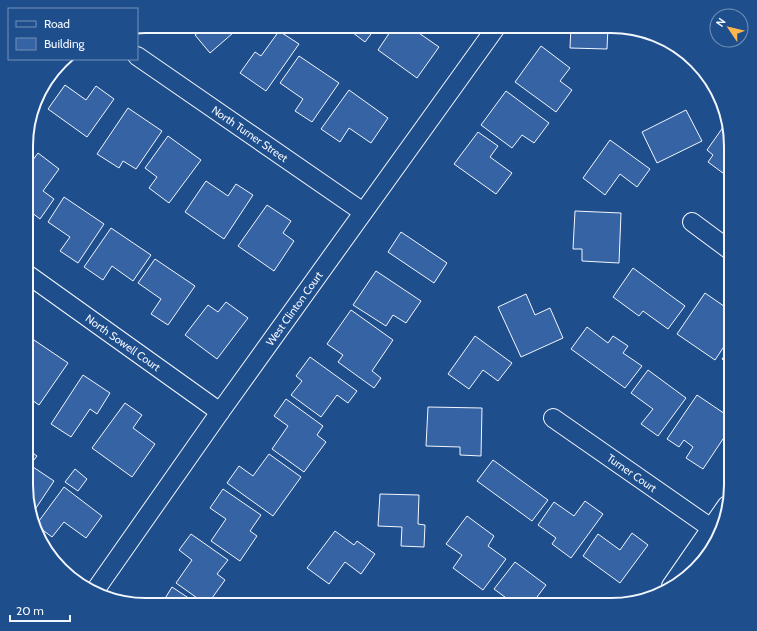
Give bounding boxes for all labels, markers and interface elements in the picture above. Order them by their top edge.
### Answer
legend [8,8,138,60]
north arrow [709,8,749,48]
text: N [713,15,729,29]
text: Road [44,16,70,31]
text: Building [44,36,86,51]
street label: North Turner Street [209,103,291,165]
street label: West Clinton Court [263,268,326,349]
street label: North Sowell Court [83,311,163,374]
street label: Turner Court [604,451,660,495]
scale bar [10,597,70,623]
text: 20 m [16,603,44,618]

